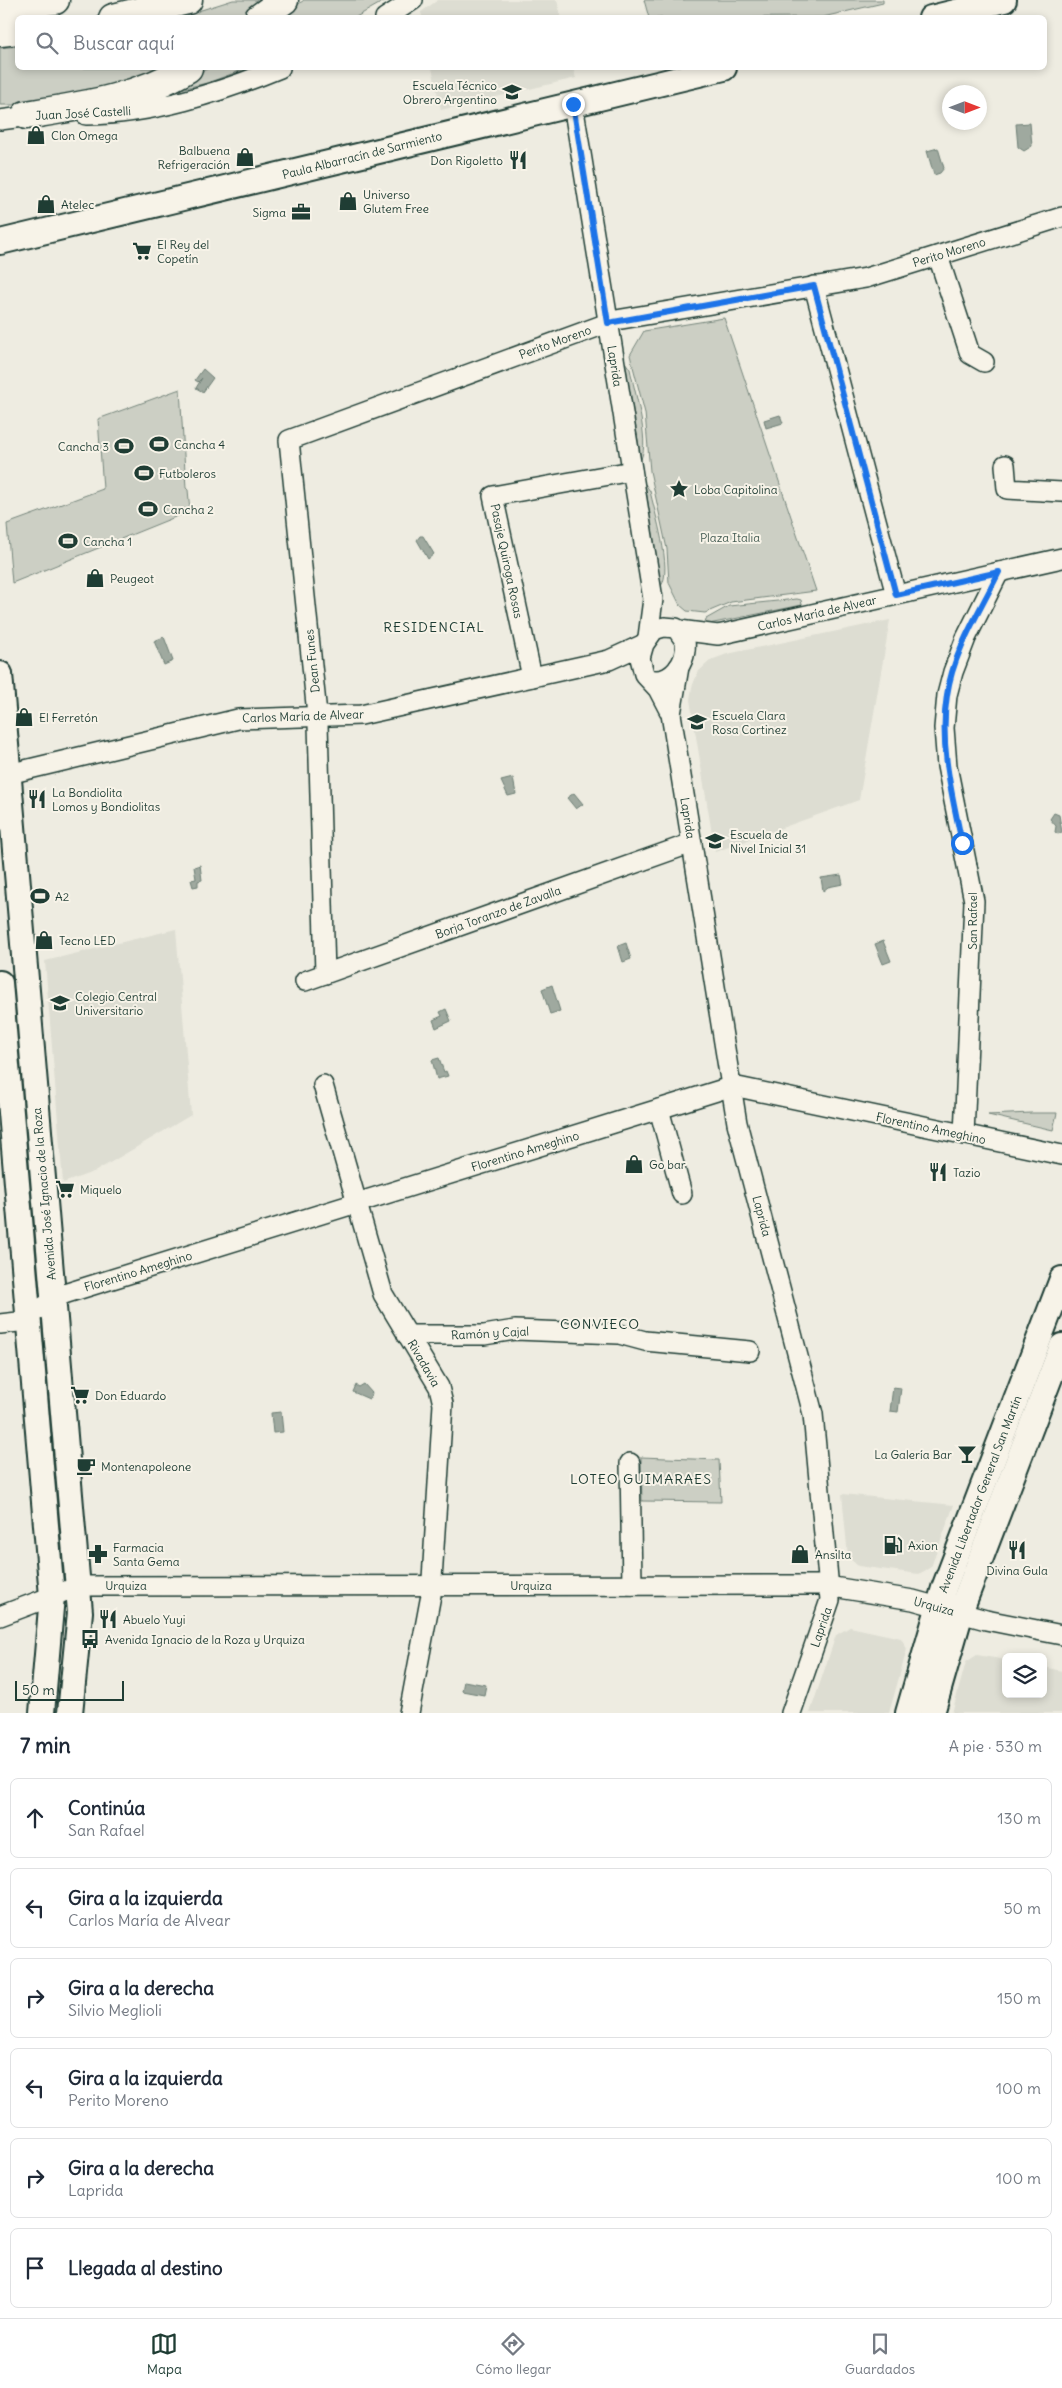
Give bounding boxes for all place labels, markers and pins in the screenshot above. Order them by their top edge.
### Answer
place label: Escuela Técnico Obrero Argentino [403,78,497,107]
school or university icon: Escuela Técnico Obrero Argentino [501,81,523,103]
shop icon: Clon Omega [25,124,47,146]
place label: Clon Omega [51,128,118,143]
place label: Balbuena Refrigeración [157,143,230,172]
shop icon: Balbuena Refrigeración [234,146,256,168]
restaurant icon: Don Rigoletto [507,149,529,171]
place label: Don Rigoletto [430,153,503,168]
place label: Universo Glutem Free [363,187,429,216]
shop icon: Universo Glutem Free [337,190,359,212]
shop icon: Atelec [35,193,57,215]
place label: Atelec [61,197,94,212]
office icon: Sigma [290,201,312,223]
place label: Sigma [253,205,286,220]
place label: El Rey del Copetín [157,237,209,266]
supermarket icon: El Rey del Copetín [131,240,153,262]
sports icon: Cancha 4 [148,433,170,455]
sports icon: Cancha 3 [113,435,135,457]
place label: Cancha 4 [174,437,225,452]
place label: Cancha 3 [58,439,109,454]
sports icon: Futboleros [133,462,155,484]
place label: Futboleros [159,466,216,481]
place icon: Loba Capitolina [668,478,690,500]
place label: Loba Capitolina [694,482,778,497]
sports icon: Cancha 2 [137,498,159,520]
place label: Cancha 2 [163,502,214,517]
sports icon: Cancha 1 [57,530,79,552]
place label: Cancha 1 [83,534,132,549]
shop icon: Peugeot [84,567,106,589]
place label: Peugeot [110,571,154,586]
shop icon: El Ferretón [13,706,35,728]
place label: Escuela Clara Rosa Cortinez [712,708,787,737]
place label: El Ferretón [39,710,98,725]
school or university icon: Escuela Clara Rosa Cortinez [686,711,708,733]
place label: La Bondiolita Lomos y Bondiolitas [52,785,160,814]
restaurant icon: La Bondiolita Lomos y Bondiolitas [26,788,48,810]
place label: Escuela de Nivel Inicial 31 [730,827,806,856]
school or university icon: Escuela de Nivel Inicial 31 [704,830,726,852]
sports icon: A2 [29,885,51,907]
place label: A2 [55,889,70,904]
shop icon: Tecno LED [33,929,55,951]
place label: Tecno LED [59,933,116,948]
place label: Colegio Central Universitario [75,989,157,1018]
school or university icon: Colegio Central Universitario [49,992,71,1014]
shop icon: Go bar [623,1153,645,1175]
place label: Go bar [649,1157,686,1172]
restaurant icon: Tazio [927,1161,949,1183]
place label: Tazio [953,1165,981,1180]
supermarket icon: Miquelo [54,1178,76,1200]
place label: Miquelo [80,1182,122,1197]
supermarket icon: Don Eduardo [69,1384,91,1406]
place label: Don Eduardo [95,1388,167,1403]
bar icon: La Galería Bar [956,1443,978,1465]
place label: La Galería Bar [874,1447,952,1462]
cafe icon: Montenapoleone [75,1455,97,1477]
place label: Montenapoleone [101,1459,191,1474]
fuel station icon: Axion [882,1534,904,1556]
place label: Axion [908,1538,938,1553]
restaurant icon: Divina Gula [1006,1539,1028,1561]
place label: Farmacia Santa Gema [113,1540,180,1569]
pharmacy icon: Farmacia Santa Gema [87,1543,109,1565]
shop icon: Ansilta [789,1543,811,1565]
place label: Ansilta [815,1547,852,1562]
place label: Divina Gula [986,1563,1048,1578]
restaurant icon: Abuelo Yuyi [97,1608,119,1630]
place label: Abuelo Yuyi [123,1612,186,1627]
bus stop icon: Avenida Ignacio de la Roza y Urquiza [79,1628,101,1650]
place label: Avenida Ignacio de la Roza y Urquiza [105,1632,305,1647]

